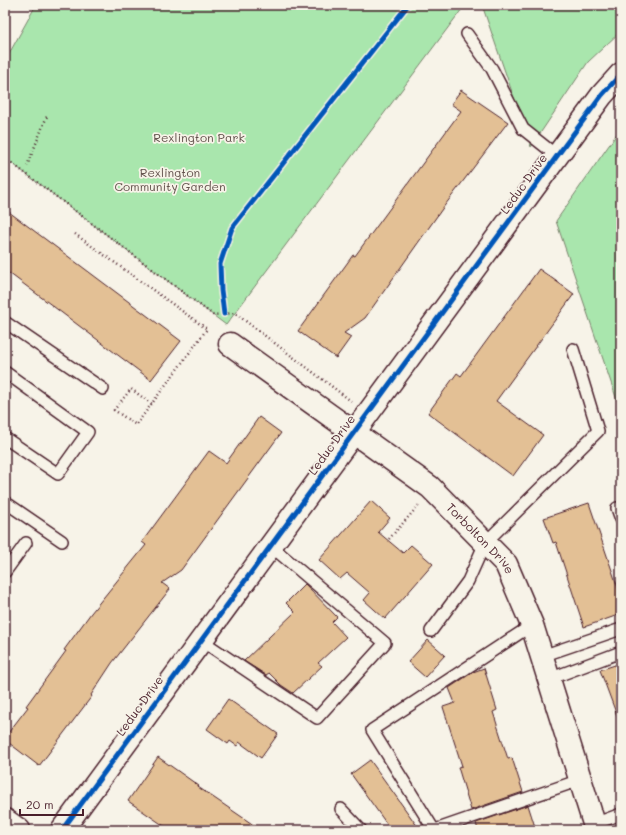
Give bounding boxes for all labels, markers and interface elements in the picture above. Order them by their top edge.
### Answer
park label: Rexlington Park [153,129,245,145]
street label: Leduc Drive [496,150,550,217]
park label: Rexlington Community Garden [114,164,226,194]
street label: Leduc Drive [304,411,358,478]
street label: Torbolton Drive [443,499,518,576]
street label: Leduc Drive [112,672,166,739]
scale bar [20,791,83,817]
text: 20 m [26,796,54,812]

